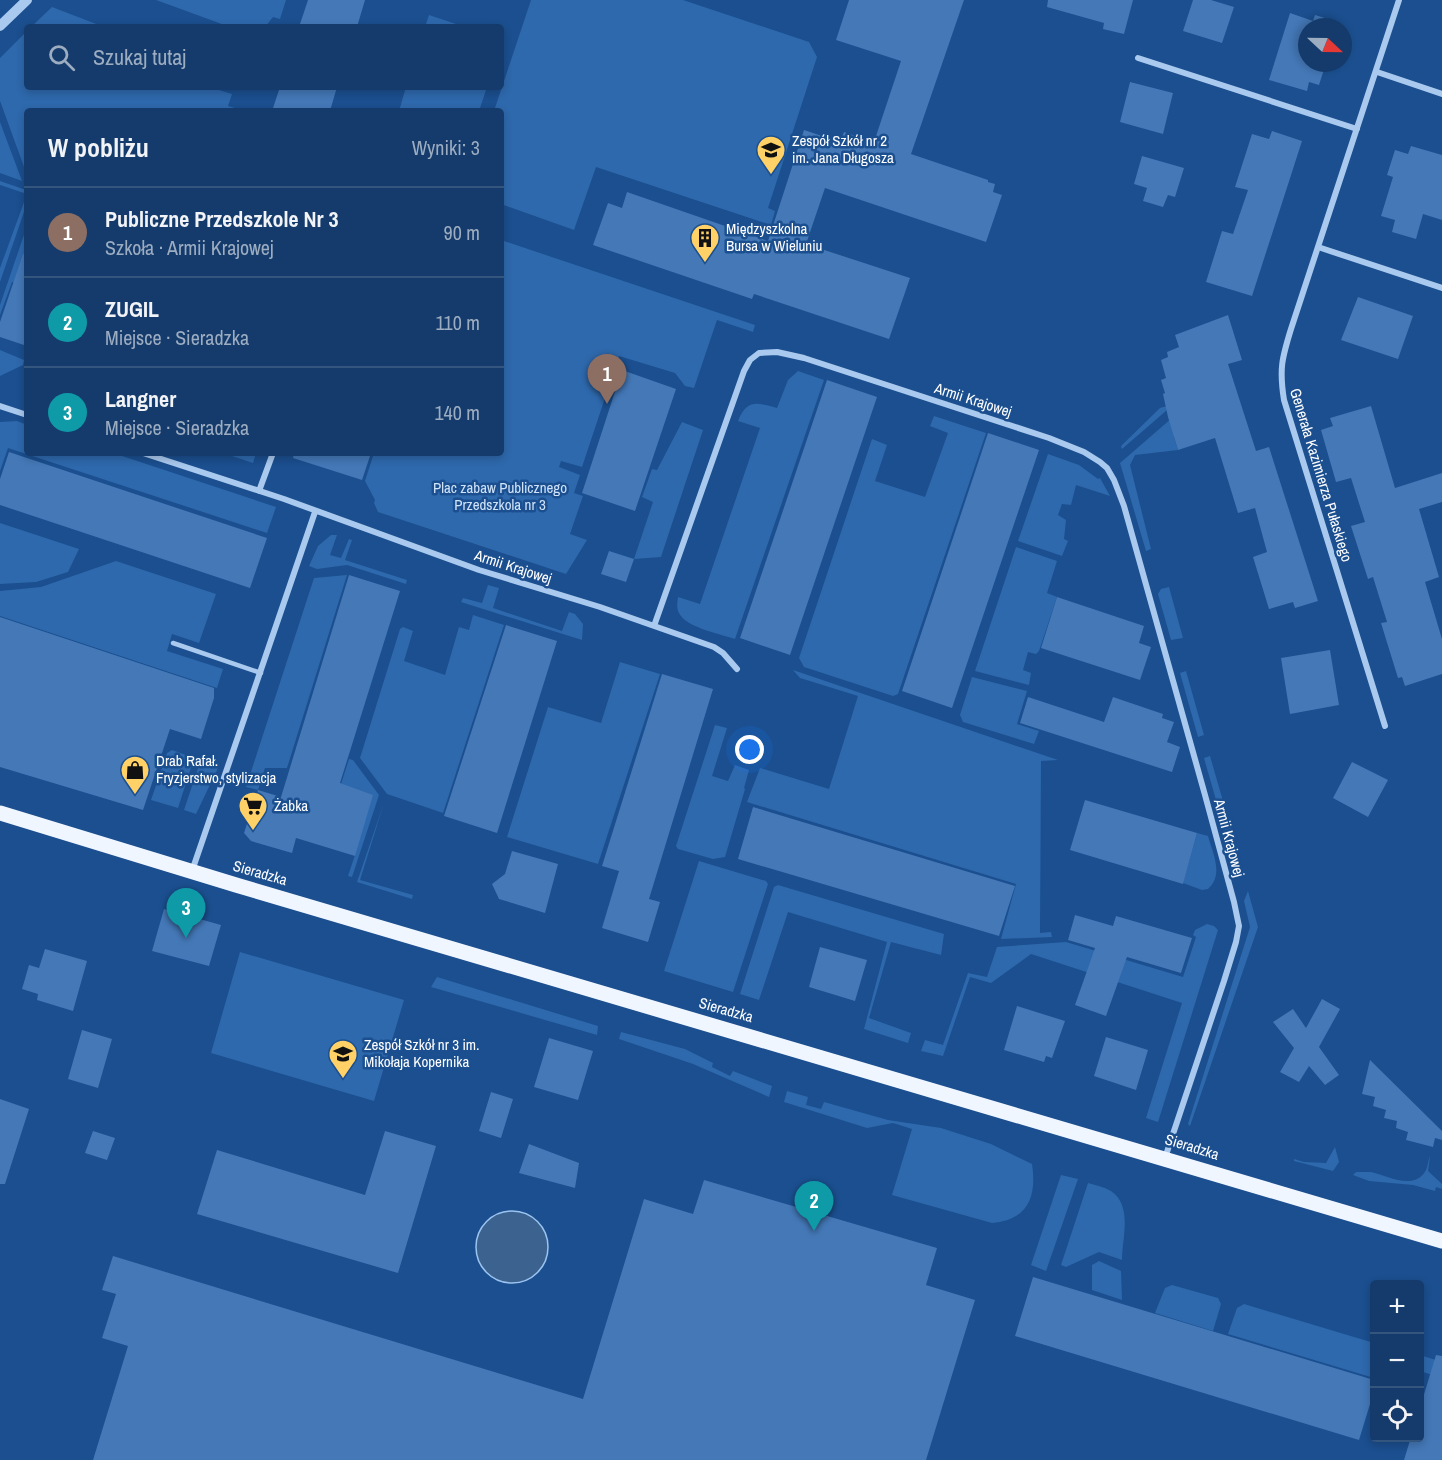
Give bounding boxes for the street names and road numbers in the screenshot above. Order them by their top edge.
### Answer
street label: Armii Krajowej [931,377,1014,422]
street label: Generała Kazimierza Pułaskiego [1285,385,1358,564]
street label: Armii Krajowej [471,544,554,589]
street label: Armii Krajowej [1209,796,1250,879]
street label: Sieradzka [231,855,290,890]
street label: Sieradzka [697,992,756,1027]
street label: Sieradzka [1163,1128,1222,1165]

